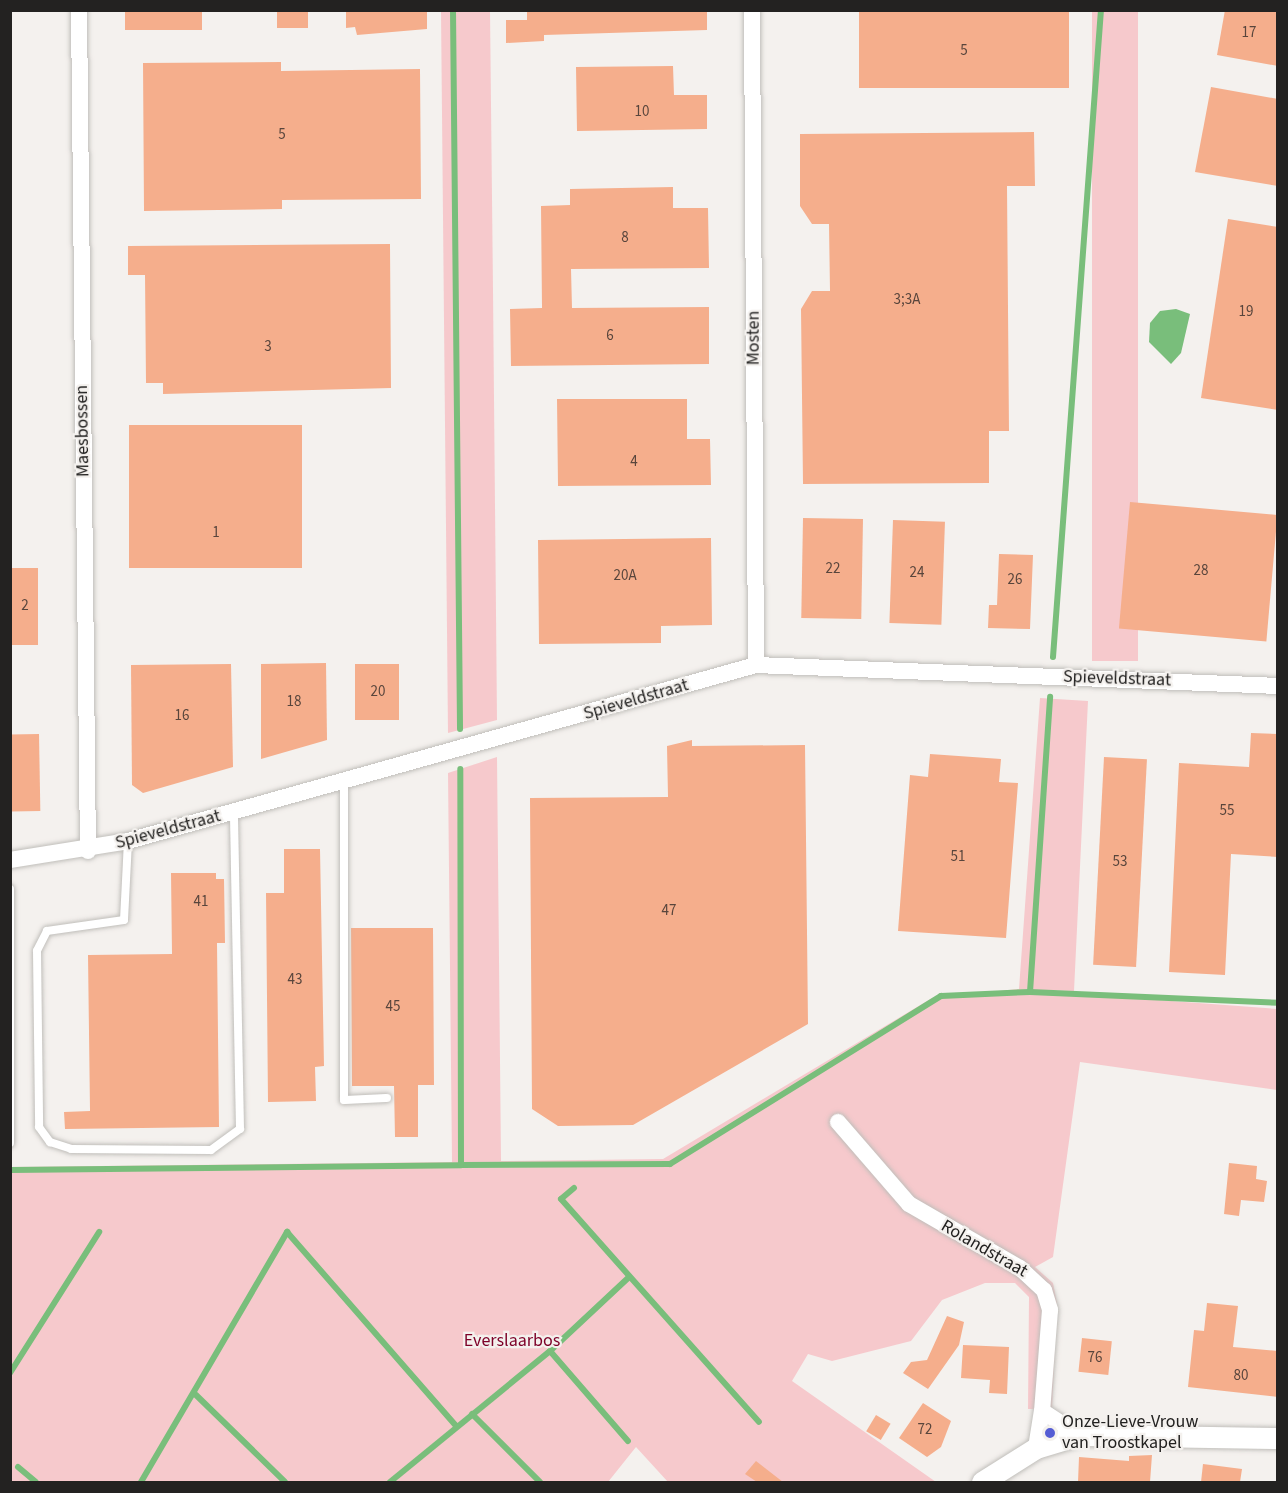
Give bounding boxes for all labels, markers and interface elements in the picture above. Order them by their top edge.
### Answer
house number: 17 [1242,24,1256,42]
house number: 5 [960,42,968,60]
house number: 10 [635,103,649,121]
house number: 5 [278,126,286,144]
house number: 8 [621,229,629,247]
house number: 3;3A [894,291,920,309]
house number: 19 [1239,303,1253,321]
street label: Mosten [743,311,765,365]
house number: 6 [606,327,614,345]
house number: 3 [264,338,272,356]
street label: Maesbossen [71,385,95,477]
house number: 4 [630,453,638,471]
house number: 1 [212,524,220,542]
house number: 22 [826,560,840,578]
house number: 28 [1194,562,1208,580]
house number: 24 [910,564,924,582]
house number: 20A [613,567,637,585]
house number: 26 [1008,571,1022,589]
house number: 2 [21,597,29,615]
street label: Spieveldstraat [1063,666,1171,692]
street label: Spieveldstraat [581,675,691,725]
house number: 20 [371,683,385,701]
house number: 18 [287,693,301,711]
house number: 16 [175,707,189,725]
house number: 55 [1220,802,1234,820]
street label: Spieveldstraat [113,806,223,854]
house number: 51 [951,848,965,866]
house number: 53 [1113,853,1127,871]
house number: 41 [194,893,208,911]
house number: 47 [662,902,676,920]
house number: 43 [288,971,302,989]
house number: 45 [386,998,400,1016]
street label: Rolandstraat [937,1216,1031,1282]
park label: Everslaarbos [464,1330,560,1352]
house number: 76 [1088,1349,1102,1367]
house number: 80 [1234,1367,1248,1385]
place label: Onze-Lieve-Vrouw van Troostkapel [1062,1412,1198,1454]
house number: 72 [918,1421,932,1439]
marker: Onze-Lieve-Vrouw van Troostkapel [1043,1426,1057,1440]

